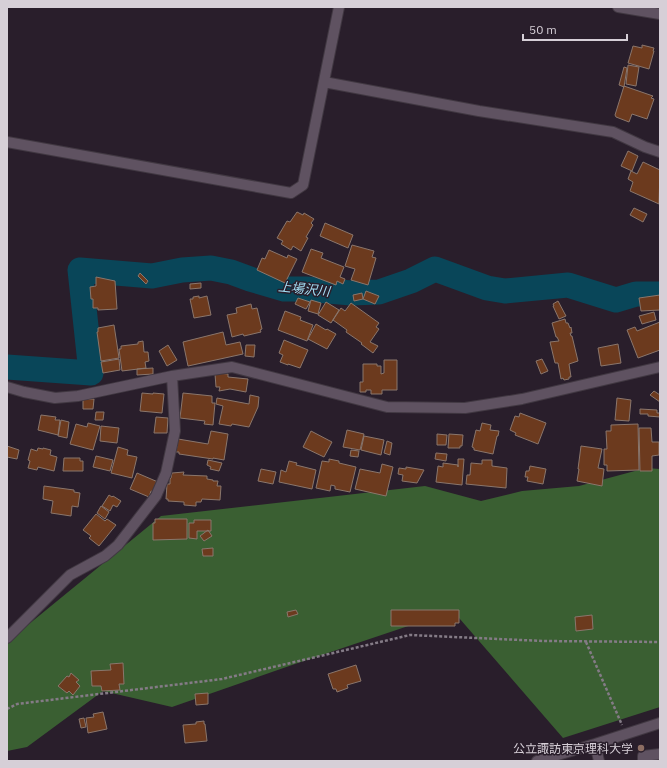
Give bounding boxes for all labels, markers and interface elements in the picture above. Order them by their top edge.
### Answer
scale bar [523,16,627,42]
text: 50 m [529,22,557,37]
water label: 上場沢川 [277,278,333,300]
place label: 公立諏訪東京理科大学 [513,741,633,756]
marker: 公立諏訪東京理科大学 [636,743,646,753]

